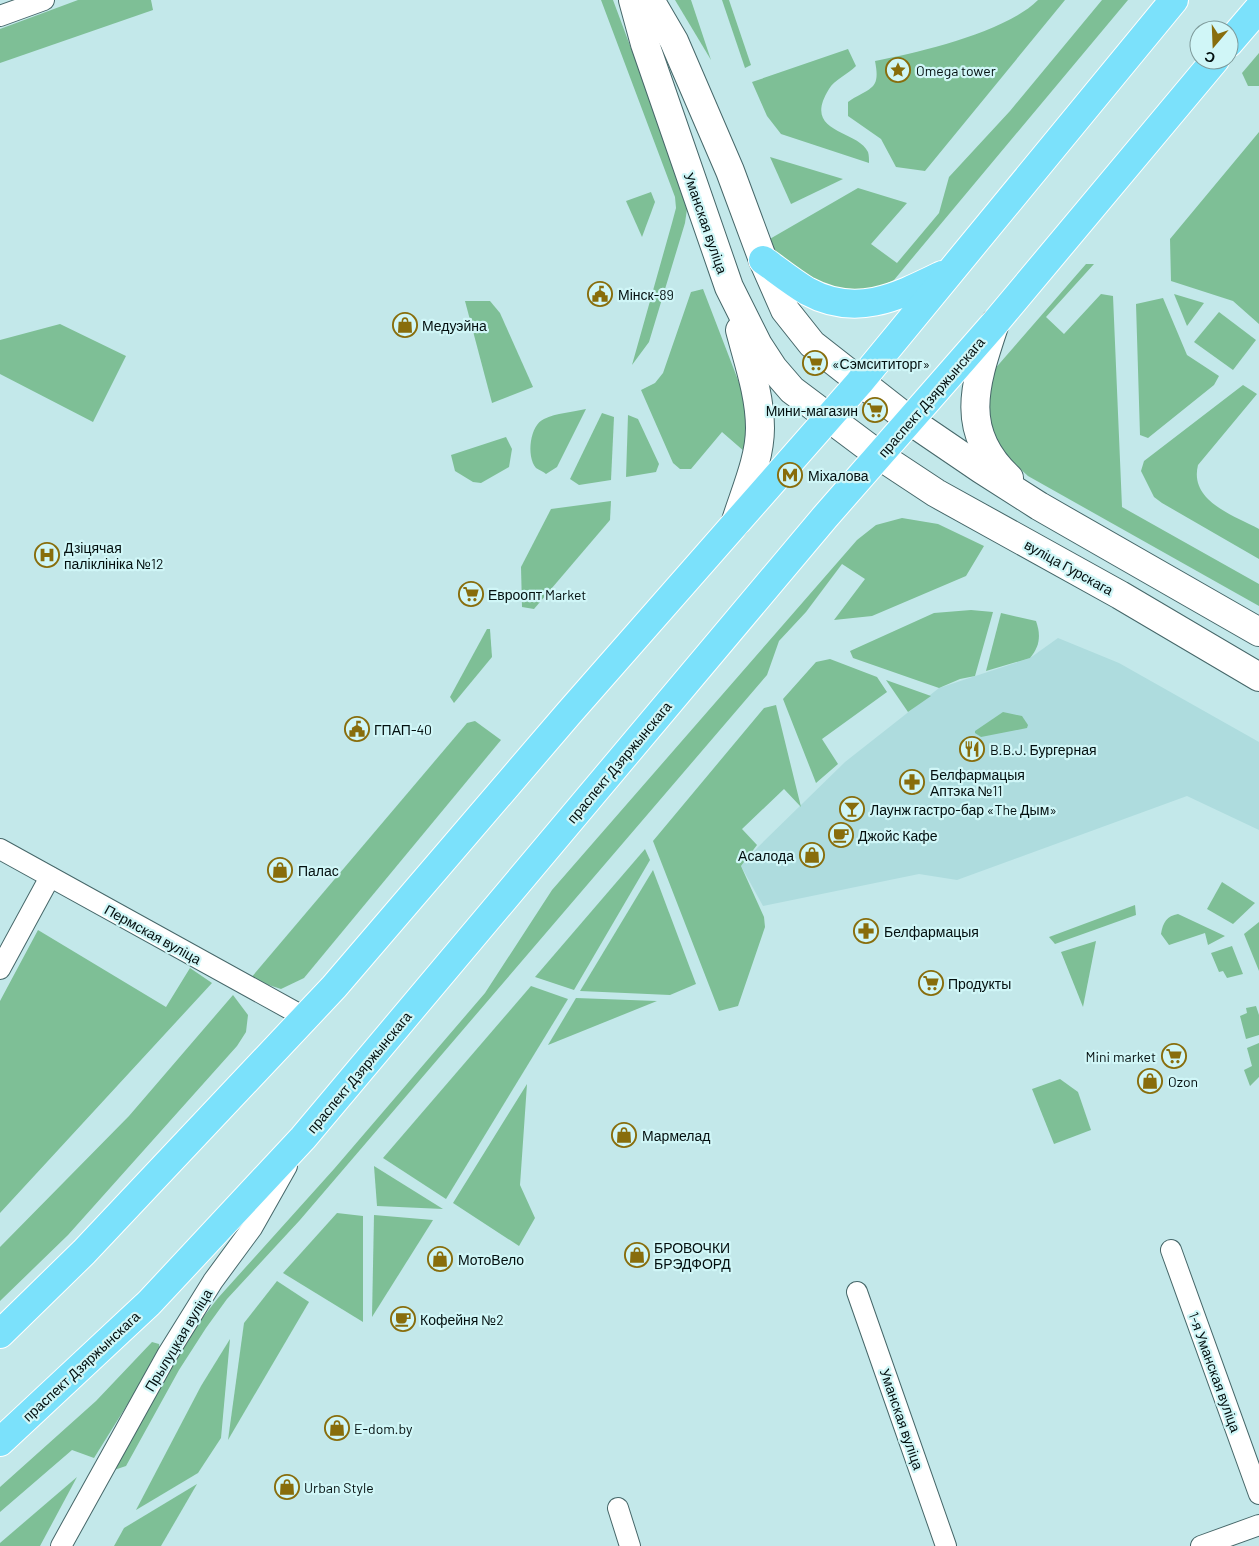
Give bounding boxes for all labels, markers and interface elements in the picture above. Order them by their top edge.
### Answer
north arrow [1189,20,1239,70]
text: С [1202,48,1217,67]
place icon: Omega tower [885,57,911,83]
place label: Omega tower [916,62,996,79]
street label: Уманская вуліца [681,170,731,276]
public building icon: Мінск-89 [587,281,613,307]
place label: Мінск-89 [618,286,674,303]
shop icon: Медуэйна [392,312,418,338]
place label: Медуэйна [422,317,487,334]
street label: праспект Дзяржынскага [874,333,988,461]
supermarket icon: «Сэмсититорг» [802,350,828,376]
place label: «Сэмсититорг» [832,355,930,372]
supermarket icon: Мини-магазин [862,397,888,423]
place label: Мини-магазин [766,402,858,419]
metro station icon: Міхалова [777,462,803,488]
place label: Міхалова [808,467,869,484]
street label: вуліца Гурскага [1022,536,1117,598]
place label: Дзіцячая паліклініка №12 [64,539,164,572]
hospital icon: Дзіцячая паліклініка №12 [34,542,60,568]
supermarket icon: Евроопт Market [458,581,484,607]
place label: Евроопт Market [488,586,586,603]
street label: праспект Дзяржынскага [563,698,675,826]
public building icon: ГПАП-40 [344,716,370,742]
place label: ГПАП-40 [374,721,432,738]
restaurant icon: B.B.J. Бургерная [959,736,985,762]
place label: B.B.J. Бургерная [990,741,1097,758]
place label: Белфармацыя Аптэка №11 [930,766,1025,799]
pharmacy icon: Белфармацыя Аптэка №11 [899,769,925,795]
bar icon: Лаунж гастро-бар «The Дым» [839,796,865,822]
place label: Лаунж гастро-бар «The Дым» [870,801,1057,818]
cafe icon: Джойс Кафе [828,822,854,848]
place label: Джойс Кафе [858,827,938,844]
shop icon: Асалода [799,842,825,868]
place label: Асалода [738,847,794,864]
shop icon: Палас [267,857,293,883]
place label: Палас [298,862,339,879]
street label: Пермская вуліца [102,900,204,968]
pharmacy icon: Белфармацыя [853,918,879,944]
place label: Белфармацыя [884,923,979,940]
supermarket icon: Продукты [918,970,944,996]
place label: Продукты [948,975,1011,992]
street label: праспект Дзяржынскага [303,1008,415,1136]
supermarket icon: Mini market [1161,1043,1187,1069]
place label: Mini market [1085,1048,1156,1065]
shop icon: Ozon [1137,1068,1163,1094]
place label: Ozon [1168,1073,1198,1090]
shop icon: Мармелад [611,1122,637,1148]
place label: Мармелад [642,1127,710,1144]
place label: БРОВОЧКИ БРЭДФОРД [654,1239,731,1272]
shop icon: БРОВОЧКИ БРЭДФОРД [624,1242,650,1268]
shop icon: МотоВело [427,1246,453,1272]
place label: МотоВело [458,1251,524,1268]
street label: Прылуцкая вуліца [141,1285,215,1394]
cafe icon: Кофейня №2 [390,1306,416,1332]
street label: праспект Дзяржынскага [19,1307,143,1425]
street label: 1-я Уманская вуліца [1185,1310,1245,1435]
place label: Кофейня №2 [420,1311,504,1328]
street label: Уманская вуліца [877,1366,927,1472]
shop icon: E-dom.by [324,1415,350,1441]
place label: E-dom.by [354,1420,413,1437]
shop icon: Urban Style [274,1474,300,1500]
place label: Urban Style [304,1479,374,1496]

